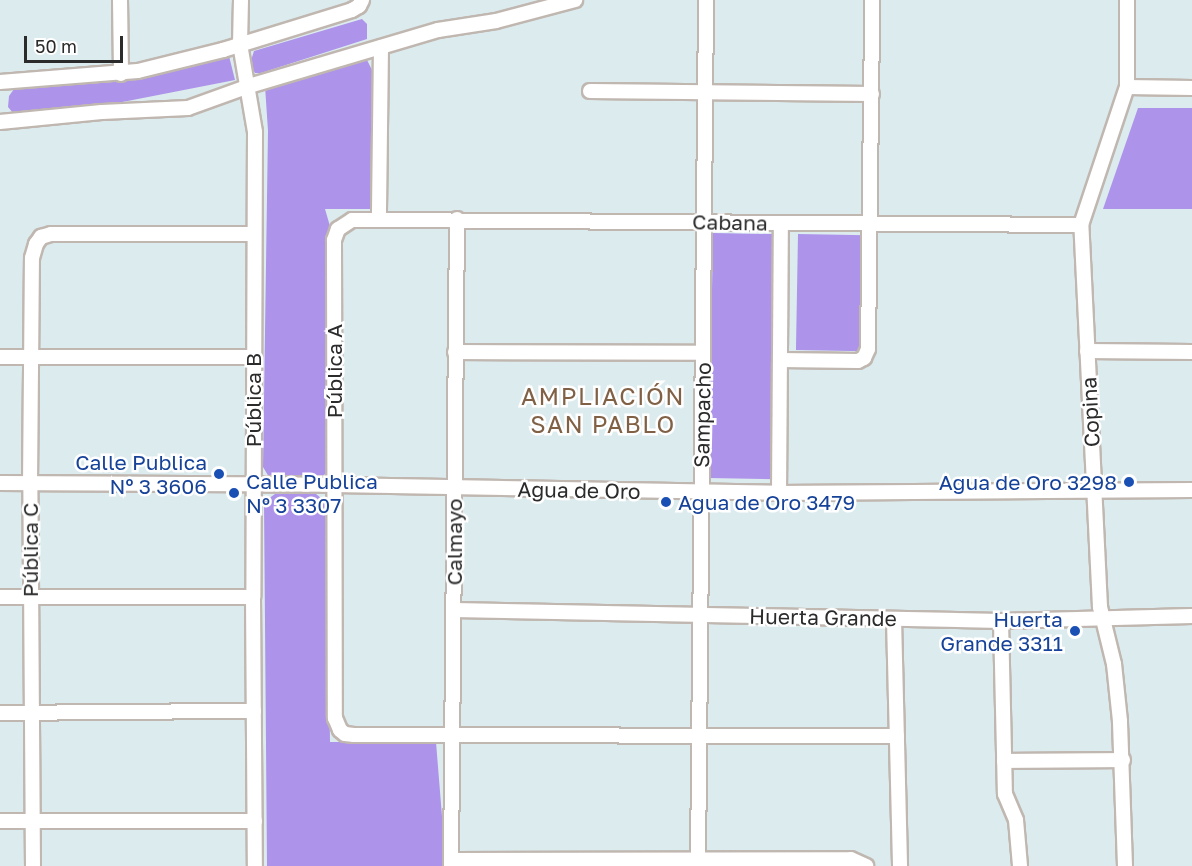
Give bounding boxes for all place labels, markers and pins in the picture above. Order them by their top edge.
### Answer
place label: Calle Publica Nº 3 3606 [75,449,207,499]
marker: Calle Publica Nº 3 3606 [212,467,226,481]
place label: Calle Publica Nº 3 3307 [246,468,378,518]
place label: Agua de Oro 3298 [939,469,1117,495]
marker: Agua de Oro 3298 [1122,475,1136,489]
marker: Calle Publica Nº 3 3307 [227,486,241,500]
place label: Agua de Oro 3479 [678,489,855,515]
marker: Agua de Oro 3479 [659,495,673,509]
place label: Huerta Grande 3311 [940,606,1063,656]
marker: Huerta Grande 3311 [1068,624,1082,638]

